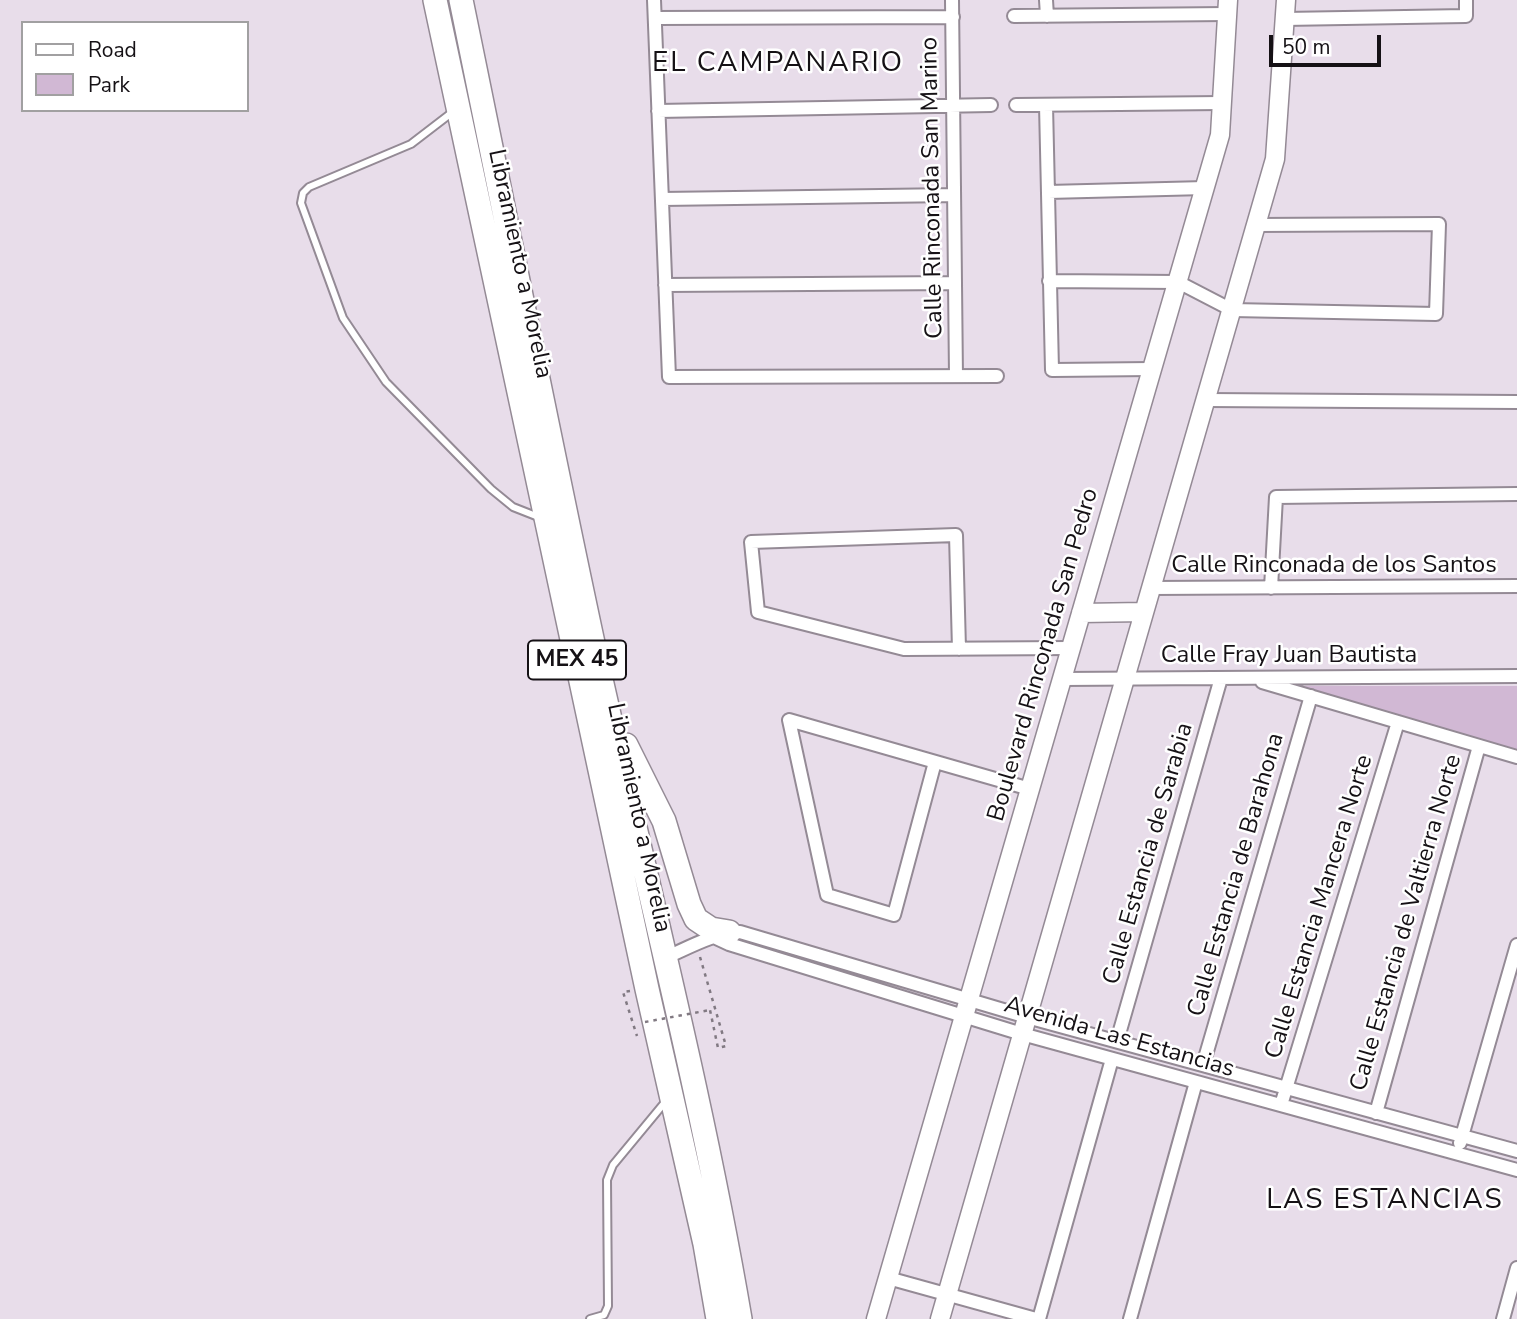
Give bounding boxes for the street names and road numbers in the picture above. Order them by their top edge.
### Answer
street label: Calle Rinconada San Marino [916,37,950,339]
street label: Libramiento a Morelia [481,147,557,381]
street label: Boulevard Rinconada San Pedro [983,485,1105,825]
street label: Calle Rinconada de los Santos [1171,552,1497,580]
road number: MEX 45 [528,640,626,680]
street label: Calle Fray Juan Bautista [1161,642,1417,670]
street label: Libramiento a Morelia [600,701,676,935]
street label: Calle Estancia de Sarabia [1098,720,1200,988]
street label: Calle Estancia de Barahona [1183,730,1291,1020]
street label: Calle Estancia de Valtierra Norte [1345,751,1469,1095]
street label: Calle Estancia Mancera Norte [1260,752,1380,1062]
street label: Avenida Las Estancias [1001,991,1237,1085]

